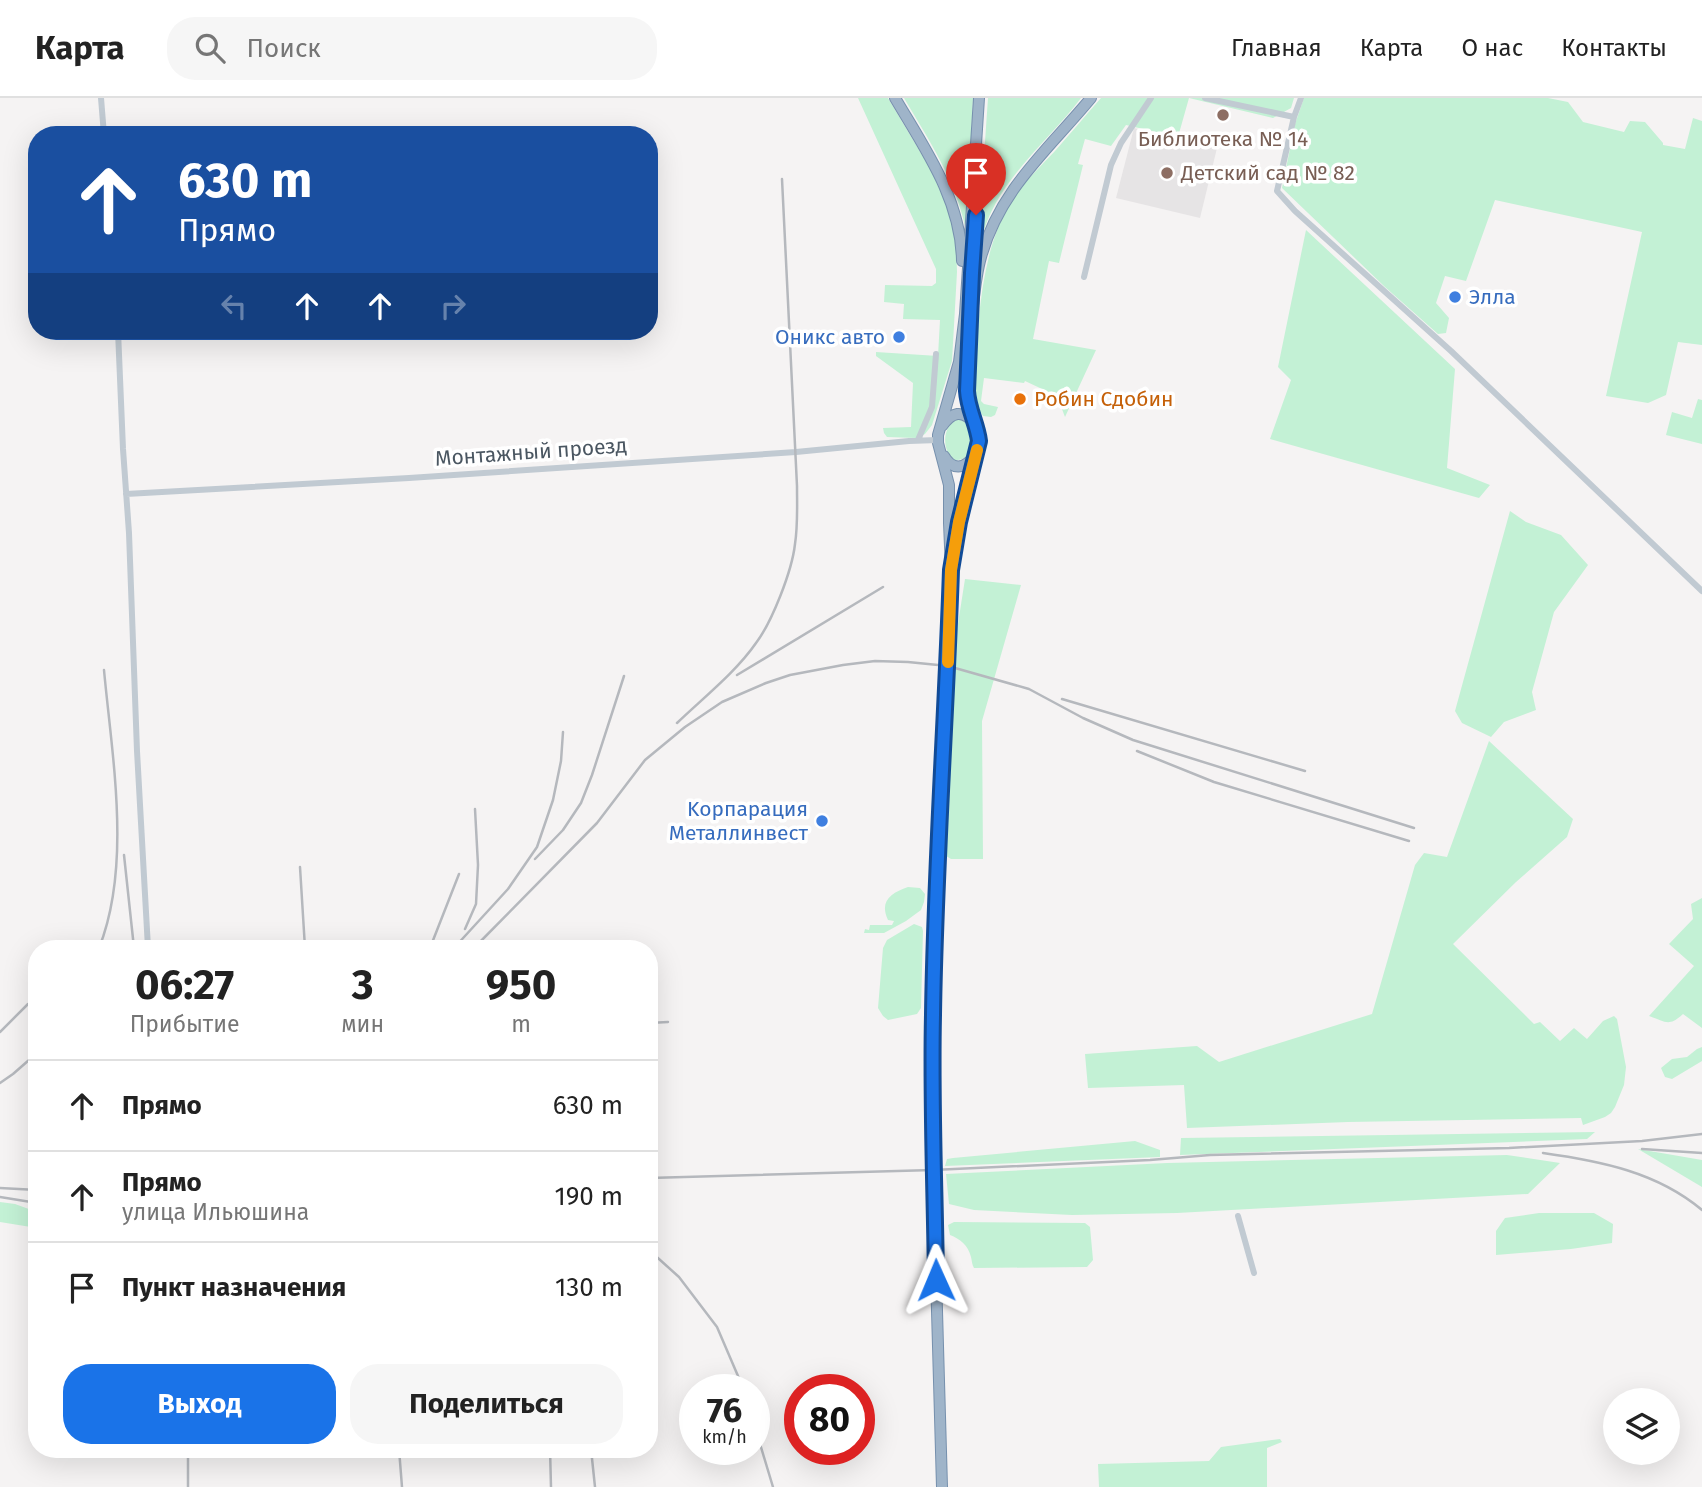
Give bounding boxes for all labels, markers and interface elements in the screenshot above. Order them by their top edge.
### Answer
search box [167,17,657,80]
text: Карта [35,28,125,68]
icon: search [191,29,229,67]
text: Поиск [247,33,321,64]
text: Главная [1231,34,1322,62]
text: Карта [1360,34,1423,62]
text: О нас [1461,34,1523,62]
text: Контакты [1561,34,1667,62]
marker: Библиотека № 14 [1215,107,1231,123]
place label: Библиотека № 14 [1138,126,1308,152]
pin [946,143,1006,215]
text: 630 m [178,151,312,210]
icon: ahead [63,154,154,245]
icon: arrive [957,154,995,192]
place label: Детский сад № 82 [1180,160,1355,186]
marker: Детский сад № 82 [1159,165,1175,181]
text: Прямо [178,211,276,249]
place label: Элла [1469,284,1516,310]
icon: left [215,287,253,325]
icon: ahead [288,287,326,325]
icon: ahead [361,287,399,325]
icon: right [434,287,472,325]
marker: Элла [1447,289,1463,305]
place label: Оникс авто [775,324,885,350]
marker: Оникс авто [891,329,907,345]
place label: Робин Сдобин [1034,386,1174,412]
marker: Робин Сдобин [1012,391,1028,407]
street label: Монтажный проезд [434,432,628,472]
place label: Kорпарация Металлинвест [669,796,809,846]
marker: Kорпарация Металлинвест [814,813,830,829]
text: 06:27 [135,960,234,1010]
text: 3 [352,960,374,1010]
text: 950 [486,960,556,1010]
text: Прибытие [130,1010,240,1038]
text: мин [341,1010,384,1038]
text: m [511,1010,531,1038]
icon: ahead [63,1087,101,1125]
text: Прямо [122,1090,202,1121]
text: 630 m [553,1090,623,1121]
text: Прямо [122,1167,202,1198]
icon: ahead [63,1178,101,1216]
text: 190 m [554,1181,623,1212]
text: улица Ильюшина [122,1198,309,1226]
position arrow [899,1243,973,1317]
icon: arrive [63,1269,101,1307]
text: Пункт назначения [122,1272,346,1303]
text: 130 m [555,1272,623,1303]
button: Выход [63,1364,336,1444]
button: Поделиться [350,1364,623,1444]
speed limit sign: 80 [784,1374,875,1465]
map controls [1603,1388,1680,1465]
button: layers [1603,1388,1680,1465]
text: 76 [707,1389,742,1431]
text: km/h [702,1426,747,1448]

